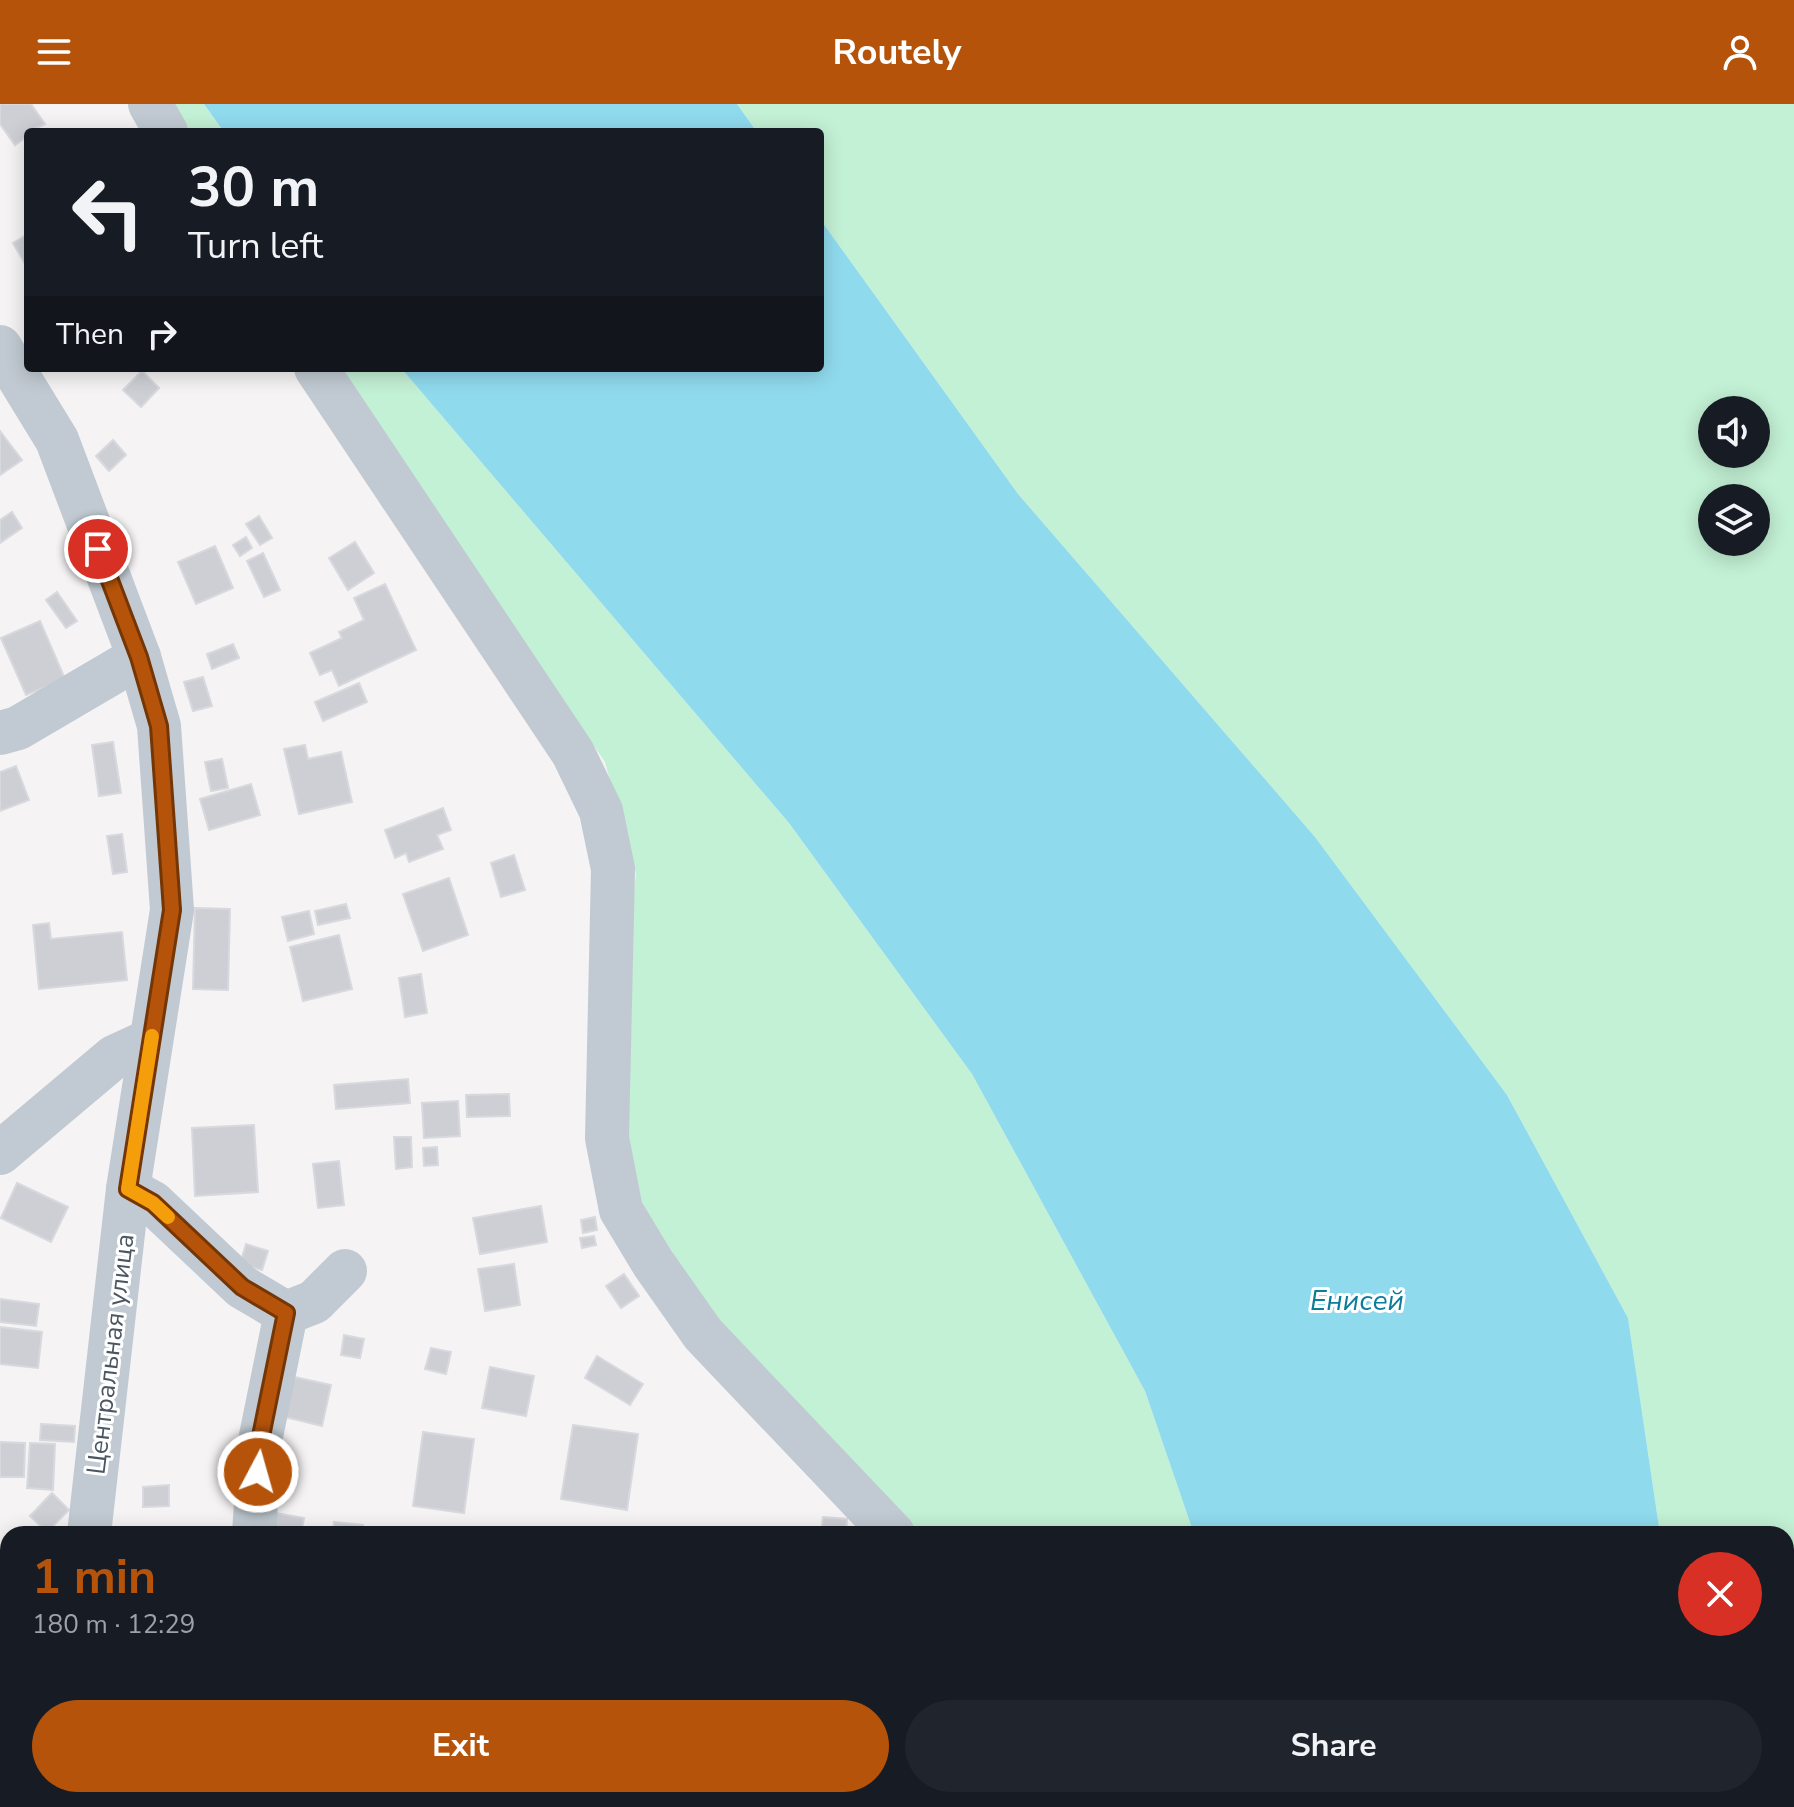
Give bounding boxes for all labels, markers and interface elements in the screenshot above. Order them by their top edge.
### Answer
text: Routely [833,28,961,77]
icon: menu [32,30,76,74]
icon: person [1718,30,1762,74]
text: 30 m [188,149,319,226]
icon: left [56,160,160,264]
text: Turn left [188,222,323,271]
icon: right [140,312,184,356]
text: Then [56,314,124,355]
map controls [1698,396,1770,556]
button: sound [1698,396,1770,468]
button: layers [1698,484,1770,556]
pin [64,515,132,583]
icon: arrive [76,527,120,571]
street label: Центральная улица [78,1232,143,1476]
water label: Енисей [1310,1282,1404,1320]
position arrow [216,1430,300,1514]
text: 1 min [32,1544,156,1610]
button: close [1678,1552,1762,1636]
text: 180 m · 12:29 [32,1607,195,1642]
button: Exit [32,1700,889,1792]
button: Share [905,1700,1762,1792]

